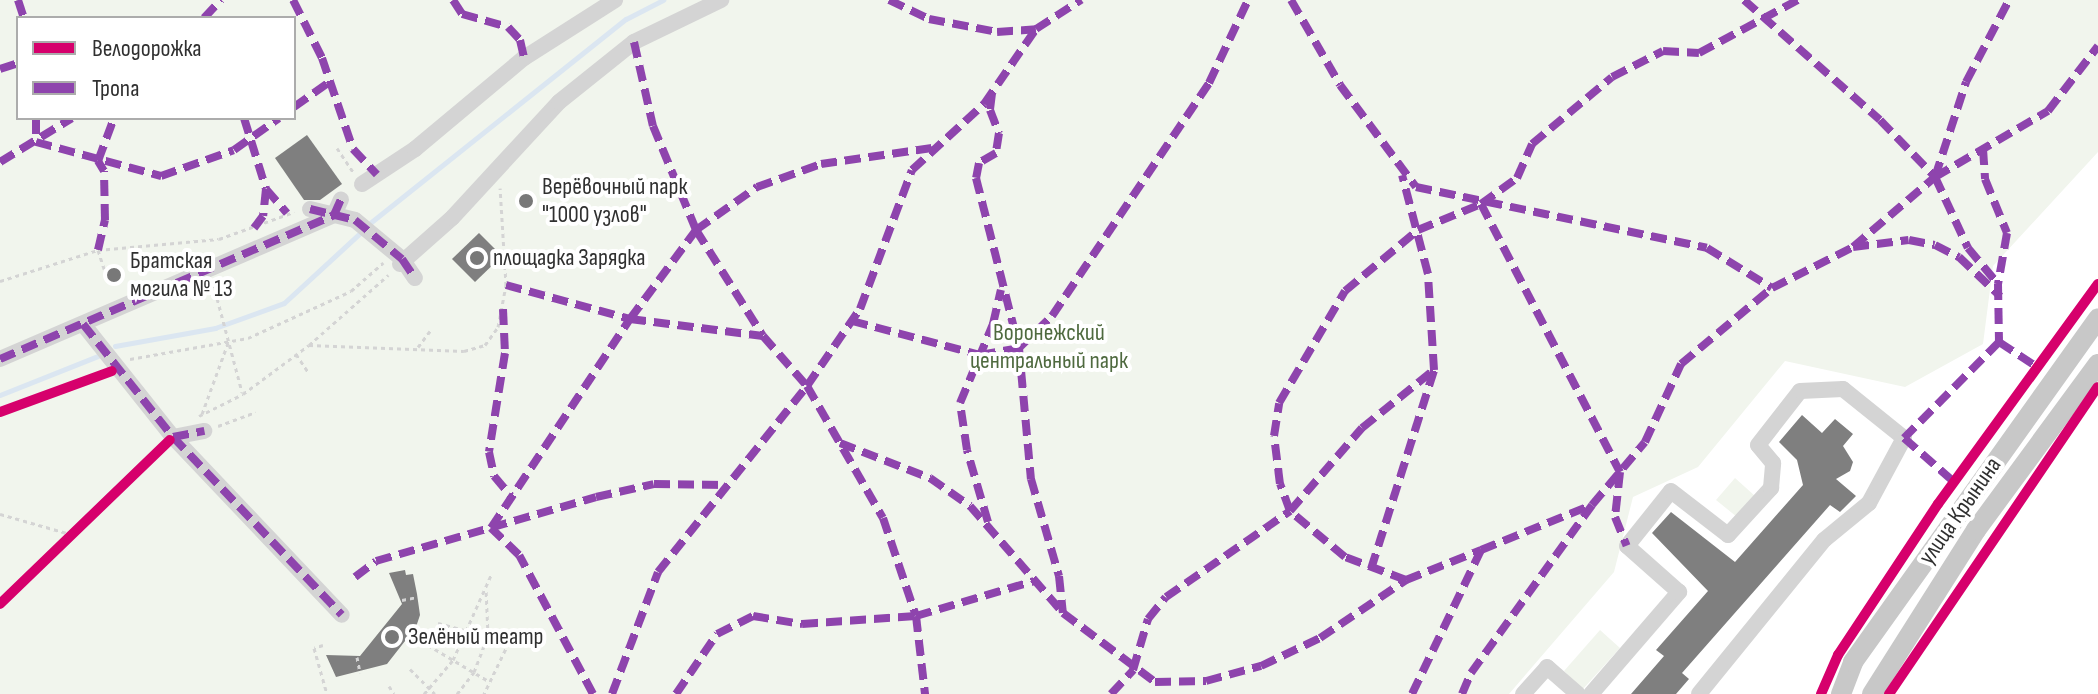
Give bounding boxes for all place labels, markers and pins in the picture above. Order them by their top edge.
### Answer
place label: Верёвочный парк "1000 узлов" [542,173,688,229]
marker: Верёвочный парк "1000 узлов" [517,192,535,210]
place label: площадка Зарядка [493,244,646,272]
place label: Братская могила № 13 [130,247,233,303]
marker: площадка Зарядка [468,249,486,267]
marker: Братская могила № 13 [105,266,123,284]
place label: Зелёный театр [408,623,544,651]
marker: Зелёный театр [383,628,401,646]

